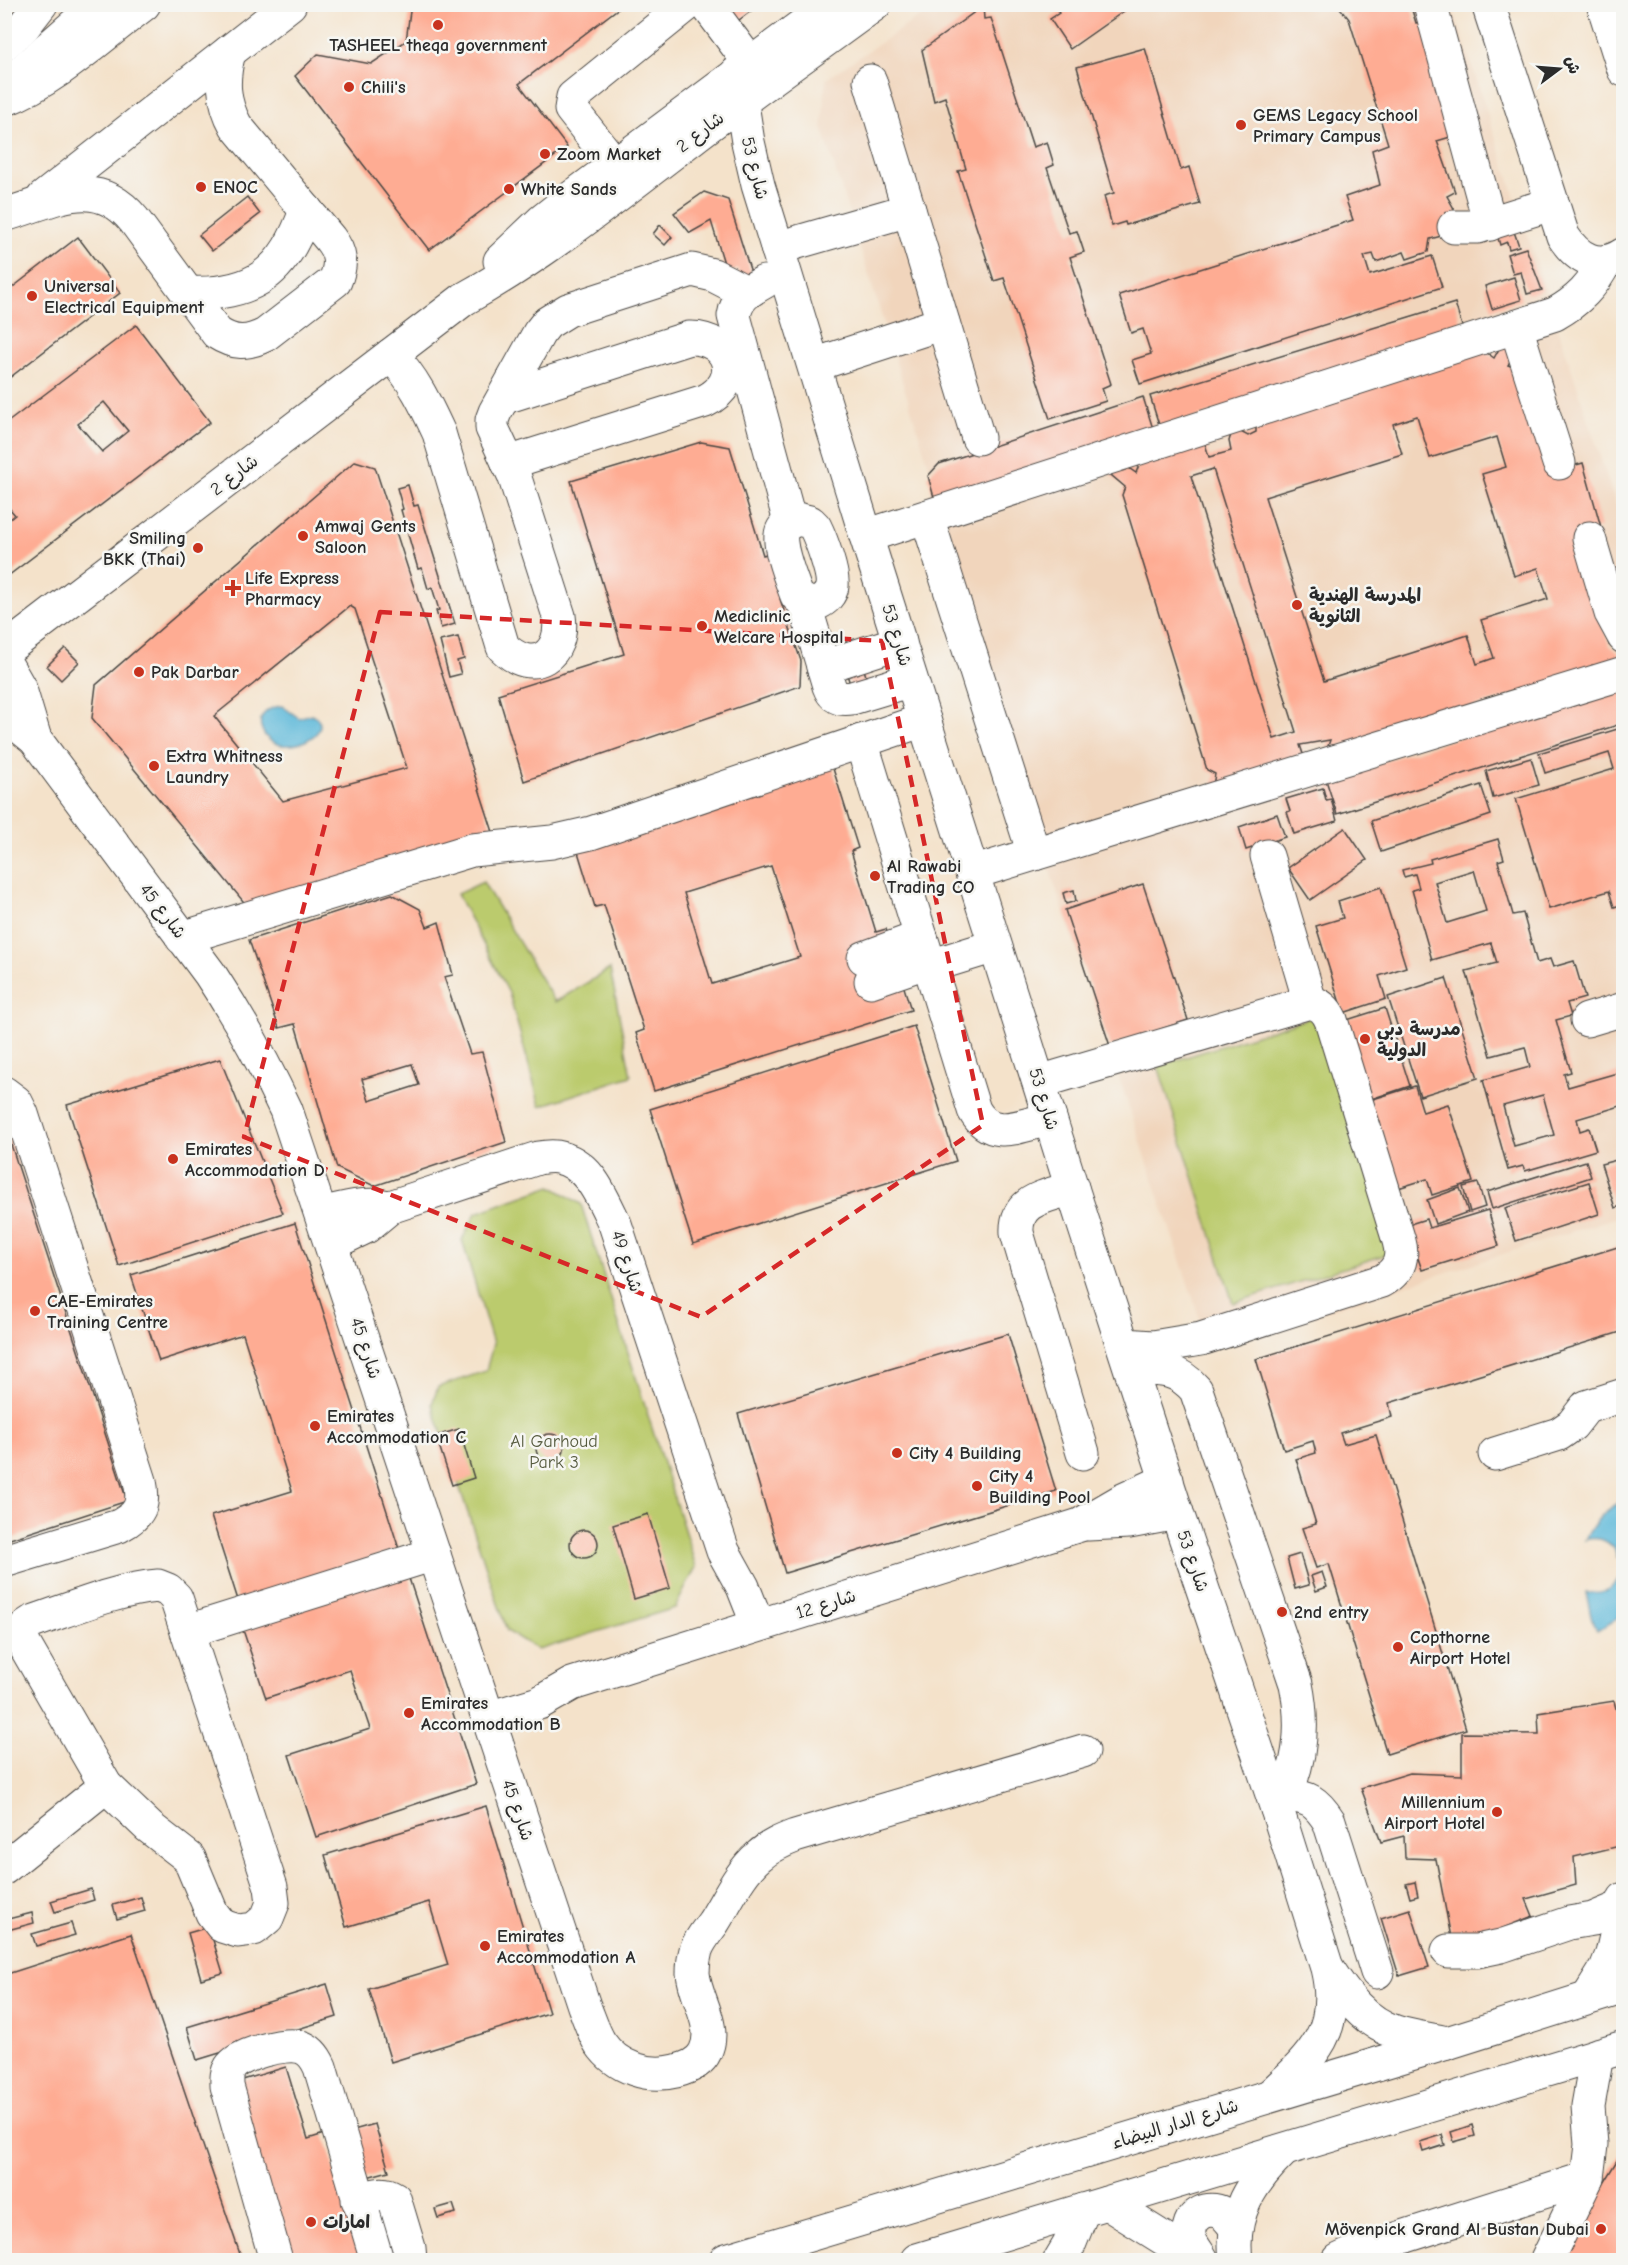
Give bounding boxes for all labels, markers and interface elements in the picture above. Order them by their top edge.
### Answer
marker: TASHEEL theqa government [431,18,445,32]
place label: TASHEEL theqa government [329,35,548,56]
north arrow [1529,39,1589,99]
text: ش [1561,54,1584,76]
place label: Chili's [361,77,406,98]
marker: Chili's [342,80,356,94]
place label: GEMS Legacy School Primary Campus [1253,105,1418,147]
street label: شارع 2 [672,108,729,158]
marker: GEMS Legacy School Primary Campus [1234,118,1248,132]
street label: شارع 53 [736,135,772,202]
place label: Zoom Market [557,144,662,165]
marker: Zoom Market [538,147,552,161]
place label: ENOC [213,177,258,198]
place label: White Sands [521,179,617,200]
marker: ENOC [194,180,208,194]
marker: White Sands [502,182,516,196]
place label: Universal Electrical Equipment [44,276,205,318]
marker: Universal Electrical Equipment [25,289,39,303]
street label: شارع 2 [206,451,263,501]
place label: Amwaj Gents Saloon [315,516,416,558]
place label: Smiling BKK (Thai) [103,528,186,570]
marker: Amwaj Gents Saloon [296,529,310,543]
marker: Smiling BKK (Thai) [191,541,205,555]
place label: Life Express Pharmacy [245,568,339,610]
marker: Life Express Pharmacy [226,581,240,595]
place label: المدرسة الهندية الثانوية [1309,585,1421,628]
marker: المدرسة الهندية الثانوية [1290,598,1304,612]
street label: شارع 53 [876,602,916,669]
place label: Mediclinic Welcare Hospital [714,606,843,648]
marker: Mediclinic Welcare Hospital [695,619,709,633]
place label: Pak Darbar [151,662,239,683]
marker: Pak Darbar [132,665,146,679]
place label: Extra Whitness Laundry [166,746,283,788]
marker: Extra Whitness Laundry [147,759,161,773]
place label: Al Rawabi Trading CO [887,856,974,898]
marker: Al Rawabi Trading CO [868,869,882,883]
street label: شارع 45 [134,880,190,944]
place label: مدرسة دبي الدولية [1377,1019,1461,1061]
marker: مدرسة دبي الدولية [1358,1032,1372,1046]
street label: شارع 53 [1023,1066,1063,1133]
place label: Emirates Accommodation D [185,1139,325,1181]
marker: Emirates Accommodation D [166,1152,180,1166]
street label: شارع 49 [606,1228,646,1295]
place label: CAE-Emirates Training Centre [47,1291,168,1333]
marker: CAE-Emirates Training Centre [28,1304,42,1318]
street label: شارع 45 [345,1315,385,1382]
place label: Emirates Accommodation C [327,1406,466,1448]
marker: Emirates Accommodation C [308,1419,322,1433]
park label: Al Garhoud Park 3 [510,1431,598,1473]
place label: City 4 Building [909,1443,1022,1464]
marker: City 4 Building [890,1446,904,1460]
place label: City 4 Building Pool [989,1466,1091,1508]
marker: City 4 Building Pool [970,1479,984,1493]
street label: شارع 53 [1171,1528,1213,1595]
street label: شارع 12 [794,1585,859,1624]
place label: 2nd entry [1294,1602,1369,1623]
marker: 2nd entry [1275,1605,1289,1619]
place label: Copthorne Airport Hotel [1410,1627,1510,1669]
marker: Copthorne Airport Hotel [1391,1640,1405,1654]
place label: Emirates Accommodation B [421,1693,560,1735]
marker: Emirates Accommodation B [402,1706,416,1720]
street label: شارع 45 [496,1777,538,1844]
place label: Millennium Airport Hotel [1385,1792,1485,1834]
marker: Millennium Airport Hotel [1490,1805,1504,1819]
place label: Emirates Accommodation A [497,1926,635,1968]
marker: Emirates Accommodation A [478,1939,492,1953]
street label: شارع الدار البيضاء [1109,2095,1241,2155]
place label: امارات [323,2212,370,2233]
marker: امارات [304,2215,318,2229]
place label: Mövenpick Grand Al Bustan Dubai [1325,2219,1589,2240]
marker: Mövenpick Grand Al Bustan Dubai [1594,2222,1608,2236]

